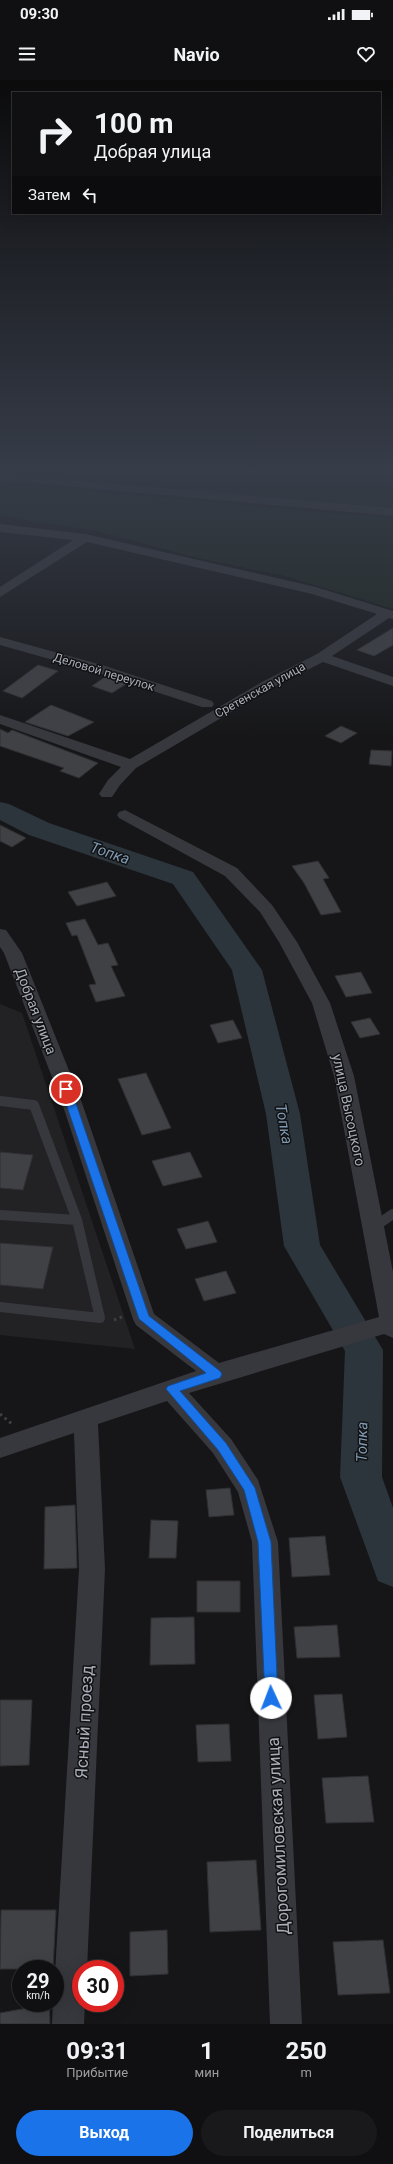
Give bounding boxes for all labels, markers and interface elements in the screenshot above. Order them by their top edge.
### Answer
text: 09:30 [20,5,59,23]
icon: menu [16,43,38,65]
icon: heart [355,43,377,65]
text: Navio [173,44,220,65]
text: 100 m [94,107,173,140]
icon: right [28,108,80,160]
text: Добрая улица [94,141,211,162]
icon: left [79,184,101,206]
text: Затем [28,186,71,204]
street label: Деловой переулок [52,650,157,694]
street label: Сретенская улица [212,659,308,721]
water label: Топка [88,838,132,868]
street label: Добрая улица [12,966,60,1056]
street label: улица Высоцкого [329,1052,369,1168]
pin [49,1072,83,1106]
icon: arrive [55,1078,77,1100]
water label: Топка [272,1103,296,1146]
water label: Топка [353,1422,371,1462]
street label: Ясный проезд [71,1665,97,1779]
position arrow [250,1677,292,1719]
street label: Дорогомиловская улица [263,1737,293,1935]
speed limit sign: 30 [72,1960,124,2012]
text: 29 [27,1969,49,1993]
text: km/h [26,1990,50,2001]
text: 09:31 [66,2037,128,2065]
text: 1 [200,2037,214,2065]
text: 250 [285,2037,327,2065]
text: Прибытие [66,2065,128,2080]
text: мин [195,2065,219,2080]
text: m [300,2065,312,2080]
button: Выход [16,2110,193,2156]
button: Поделиться [201,2110,377,2156]

